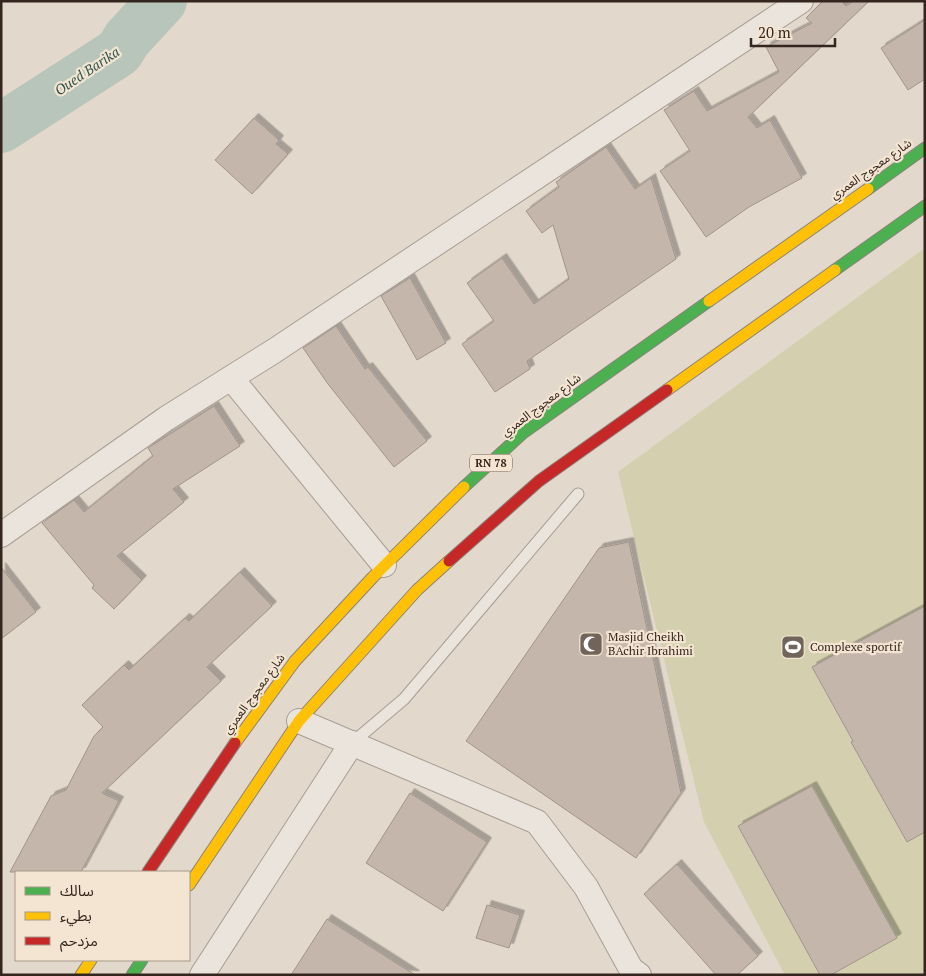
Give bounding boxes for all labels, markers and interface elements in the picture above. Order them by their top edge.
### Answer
scale bar [751,15,835,47]
text: 20 m [758,22,791,42]
water label: Oued Barika [50,42,123,99]
street label: شارع معجوج العمري [827,135,916,204]
street label: شارع معجوج العمري [498,370,585,442]
road number: RN 78 [470,454,512,472]
place label: Masjid Cheikh BAchir Ibrahimi [608,629,693,658]
mosque icon: Masjid Cheikh BAchir Ibrahimi [578,631,604,657]
sports icon: Complexe sportif [780,634,806,660]
place label: Complexe sportif [810,639,902,654]
street label: شارع معجوج العمري [219,651,290,739]
legend [15,871,190,961]
text: سالك [60,880,94,900]
text: بطيء [60,905,92,927]
text: مزدحم [60,930,98,952]

